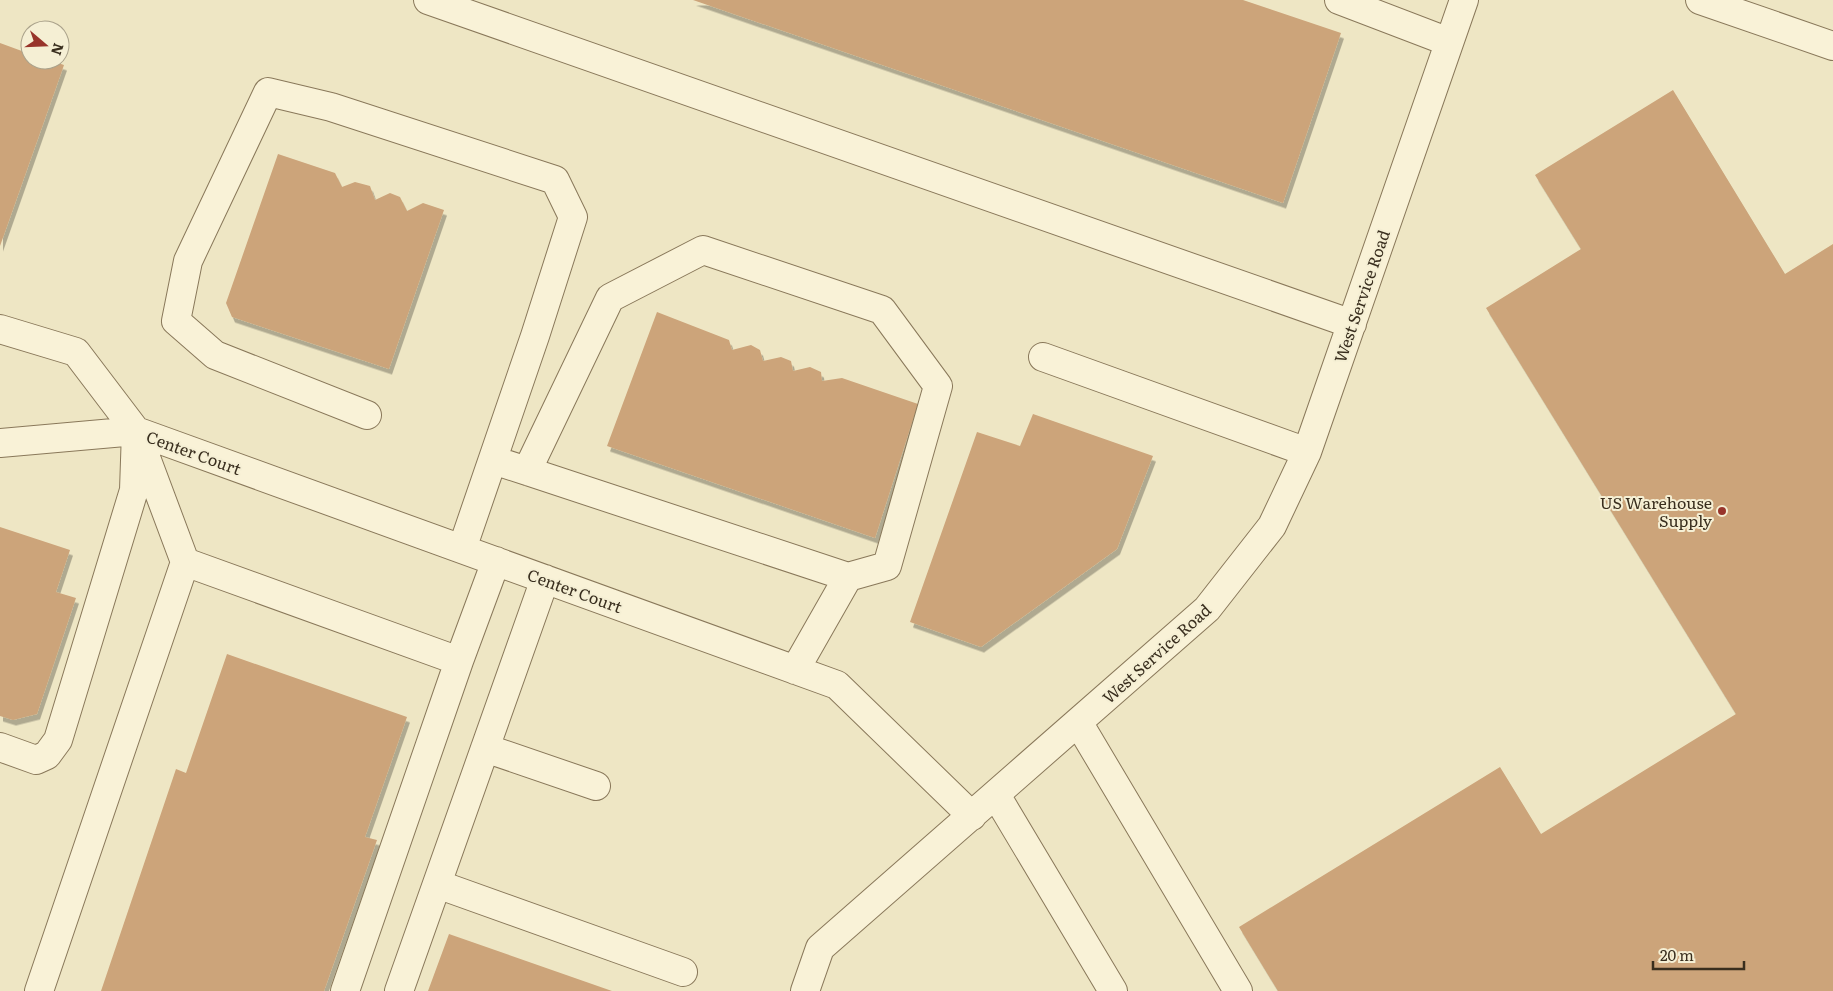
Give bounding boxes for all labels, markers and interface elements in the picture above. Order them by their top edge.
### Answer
north arrow [20,20,70,70]
text: N [47,41,70,59]
street label: West Service Road [1327,226,1395,366]
street label: Center Court [143,424,245,480]
place label: US Warehouse Supply [1600,490,1713,532]
marker: US Warehouse Supply [1716,505,1728,517]
street label: Center Court [524,562,626,618]
street label: West Service Road [1096,597,1216,708]
scale bar [1653,938,1744,970]
text: 20 m [1660,943,1694,966]

